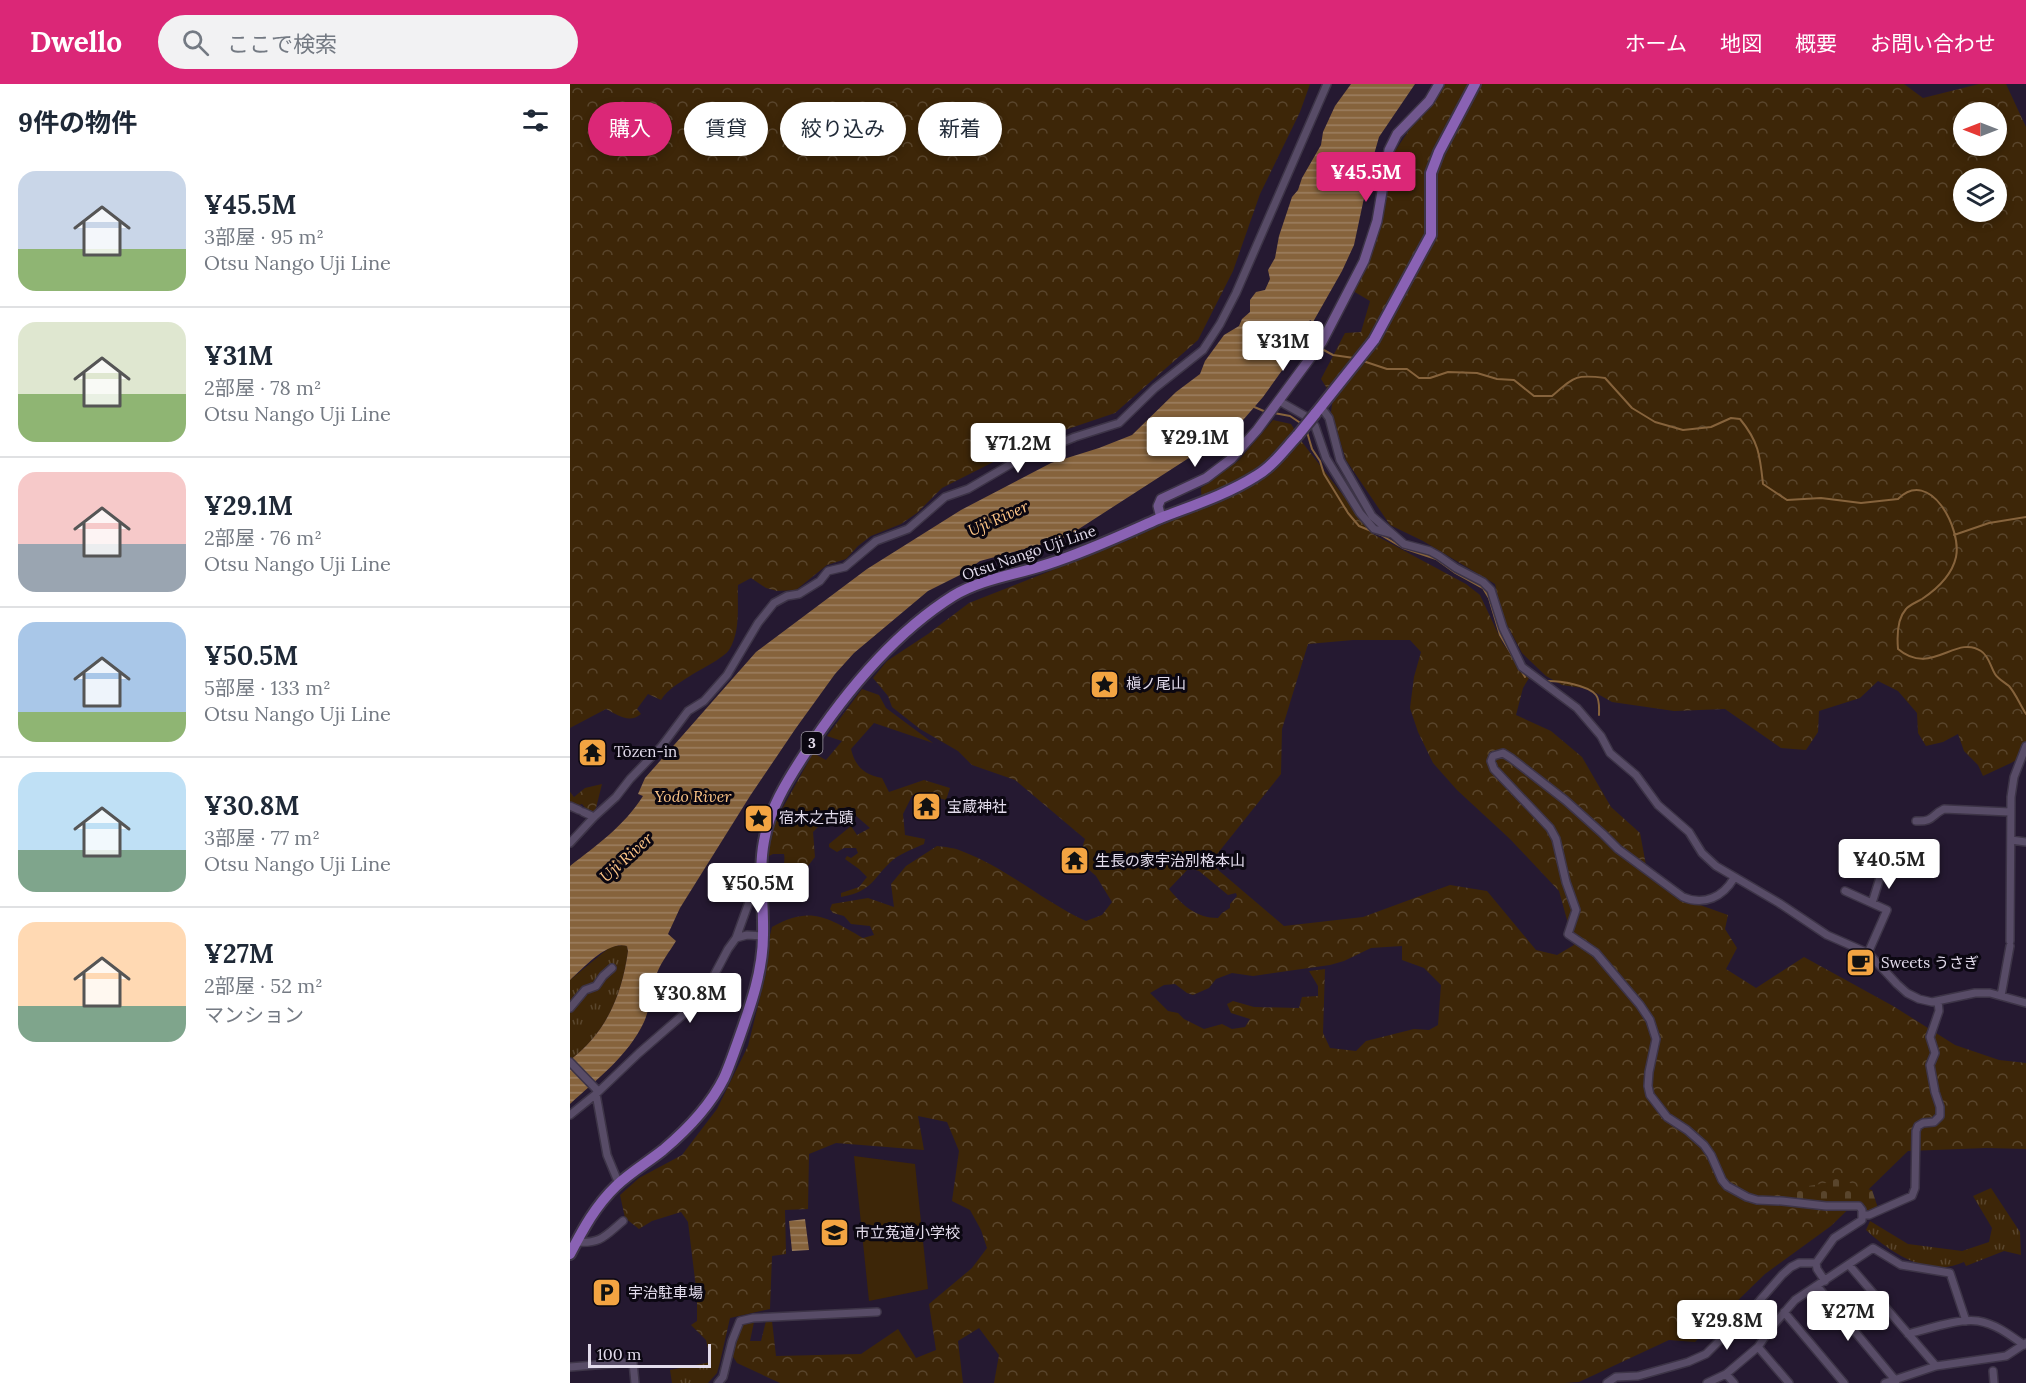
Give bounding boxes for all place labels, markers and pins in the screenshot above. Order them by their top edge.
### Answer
pin: ¥45.5M [1317,152,1415,203]
pin: ¥31M [1247,321,1319,372]
pin: ¥29.1M [1146,417,1244,468]
pin: ¥71.2M [969,423,1067,474]
place icon: 槇ノ尾山 [1089,668,1121,700]
place label: 槇ノ尾山 [1126,674,1186,693]
temple icon: Tōzen-in [577,736,609,768]
place label: Tōzen-in [614,742,677,761]
temple icon: 宝蔵神社 [910,791,942,823]
place label: 宝蔵神社 [947,797,1007,816]
place icon: 宿木之古蹟 [742,802,774,834]
place label: 宿木之古蹟 [779,808,854,827]
pin: ¥40.5M [1840,839,1938,890]
temple icon: 生長の家宇治別格本山 [1058,845,1090,877]
place label: 生長の家宇治別格本山 [1095,851,1245,870]
pin: ¥50.5M [709,863,807,914]
cafe icon: Sweets うさぎ [1844,947,1876,979]
place label: Sweets うさぎ [1881,953,1979,972]
pin: ¥30.8M [641,973,739,1024]
school or university icon: 市立菟道小学校 [818,1217,850,1249]
place label: 市立菟道小学校 [855,1223,960,1242]
parking icon: 宇治駐車場 [591,1277,623,1309]
place label: 宇治駐車場 [628,1283,703,1302]
pin: ¥27M [1812,1291,1884,1342]
pin: ¥29.8M [1678,1300,1776,1351]

